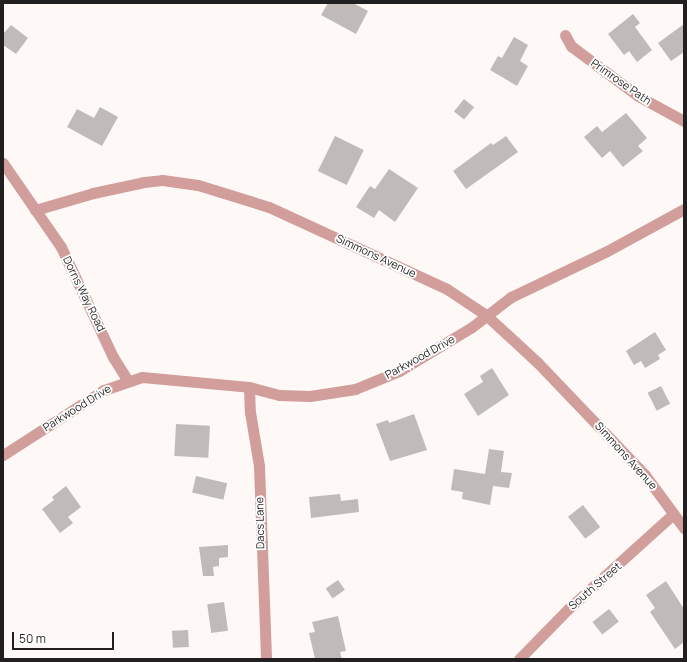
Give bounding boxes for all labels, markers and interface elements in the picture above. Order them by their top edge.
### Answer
street label: Primrose Path [588,56,654,108]
street label: Simmons Avenue [334,232,418,280]
street label: Dorns Way Road [60,254,108,334]
street label: Parkwood Drive [383,332,457,382]
street label: Parkwood Drive [41,382,113,434]
street label: Simmons Avenue [592,419,660,493]
street label: Dacs Lane [253,497,267,549]
street label: South Street [566,560,624,612]
scale bar [14,624,116,650]
text: 50 m [19,630,46,647]

